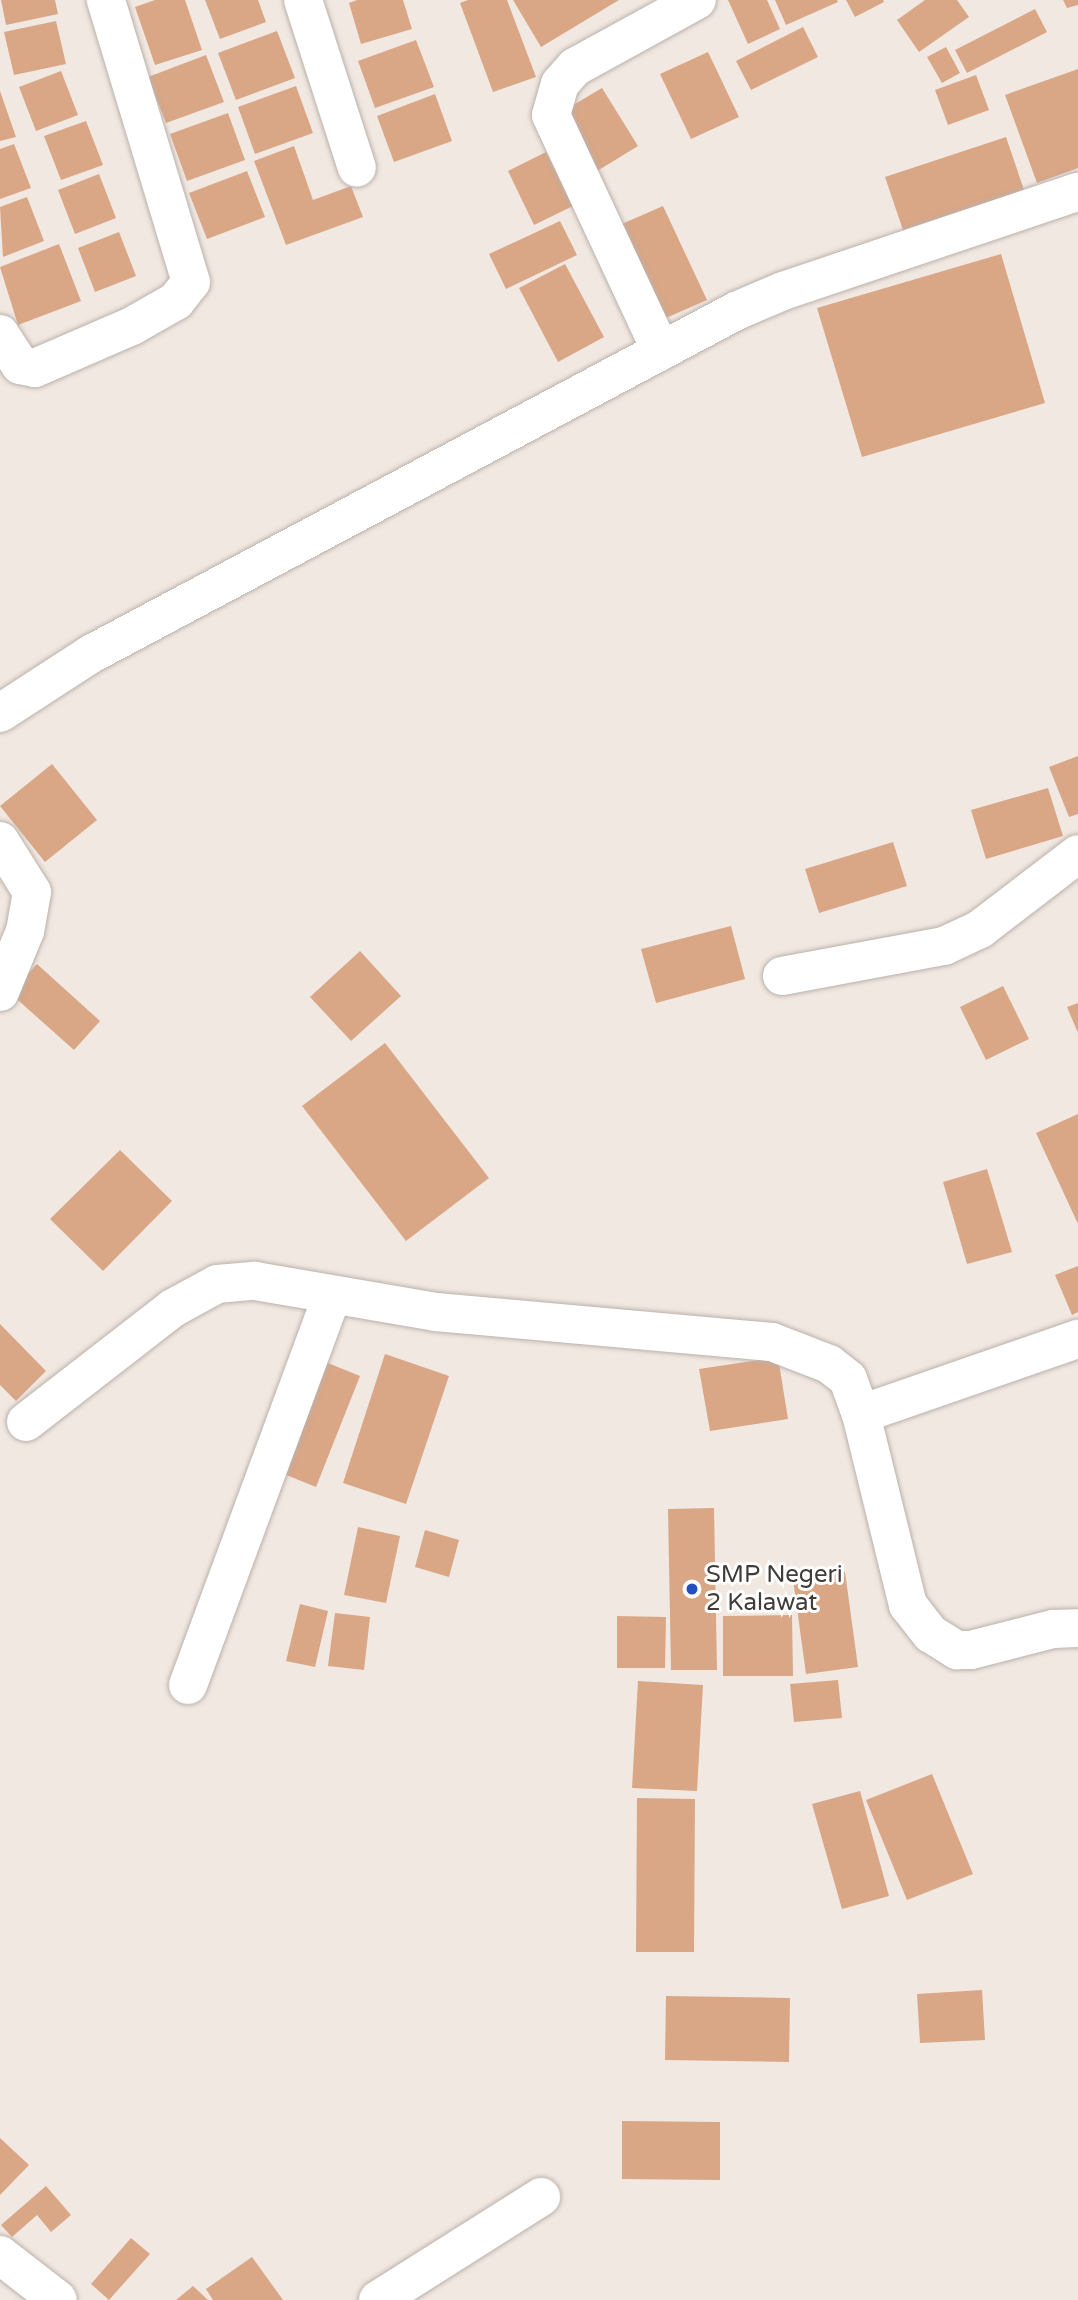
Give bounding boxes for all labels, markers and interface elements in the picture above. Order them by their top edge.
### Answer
place label: SMP Negeri 2 Kalawat [706,1561,843,1617]
marker: SMP Negeri 2 Kalawat [684,1581,700,1597]

